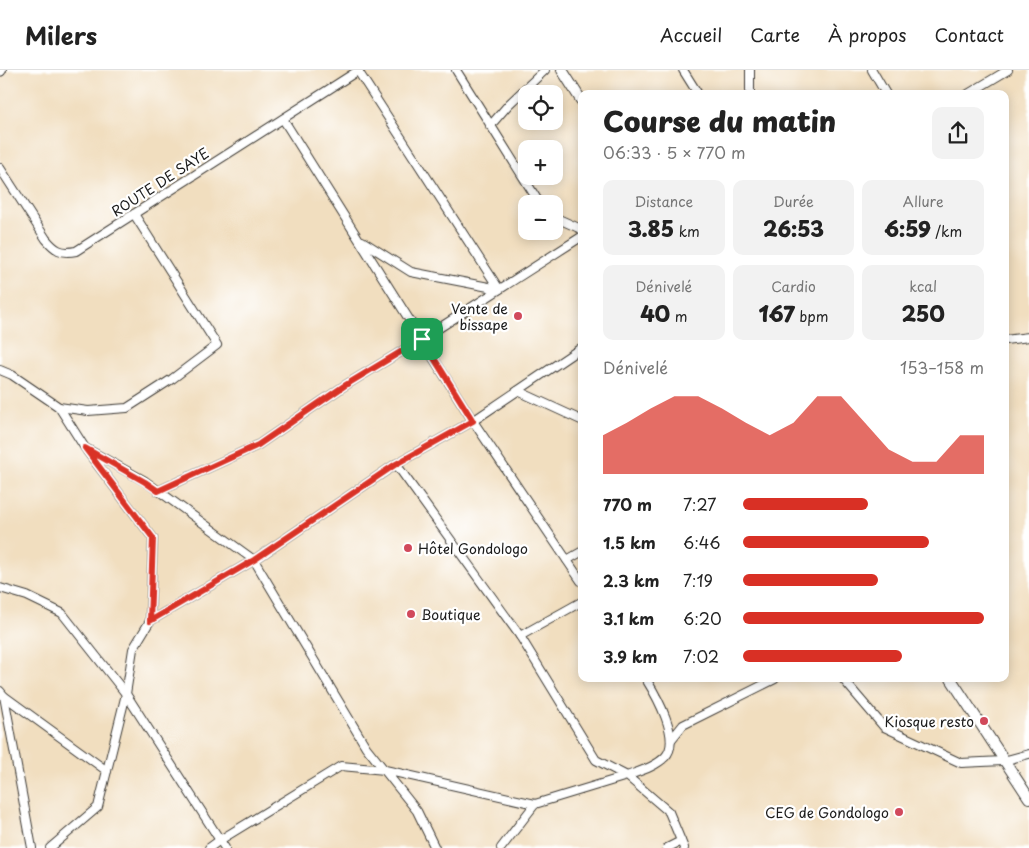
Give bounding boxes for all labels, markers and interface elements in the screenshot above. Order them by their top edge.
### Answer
text: Milers [25,17,97,53]
text: Accueil [660,21,722,48]
text: Carte [750,21,800,48]
text: À propos [828,21,906,48]
text: Contact [934,21,1004,48]
map controls [518,85,563,240]
button: locate [518,85,563,130]
text: Course du matin [603,99,836,142]
button: share [932,107,984,159]
button: + [518,140,563,185]
text: 06:33 · 5 × 770 m [603,140,746,164]
street label: ROUTE DE SAYE [107,142,213,222]
text: Distance [634,191,693,212]
text: Durée [773,191,814,212]
text: Allure [903,191,944,212]
button: − [518,195,563,240]
text: 3.85 [628,212,674,244]
text: 26:53 [763,212,824,244]
text: 6:59 [884,212,931,244]
text: km [674,221,700,242]
text: /km [931,221,962,242]
text: Dénivelé [635,276,692,297]
text: Cardio [771,276,816,297]
text: kcal [909,276,937,297]
text: 40 [640,297,670,329]
text: 167 [759,297,795,329]
text: 250 [901,297,945,329]
place label: Vente de bissape [451,298,508,335]
text: m [670,306,688,327]
text: bpm [795,306,828,327]
marker: Vente de bissape [512,310,524,322]
pin [401,318,443,360]
icon: arrive [408,325,436,353]
text: Dénivelé [603,355,668,379]
text: 153–158 m [900,355,984,379]
text: 770 m [603,492,652,516]
text: 7:27 [683,492,716,516]
text: 1.5 km [603,530,656,554]
text: 6:46 [683,530,721,554]
place label: Hôtel Gondologo [418,538,528,559]
marker: Hôtel Gondologo [402,542,414,554]
text: 2.3 km [603,568,659,592]
text: 7:19 [683,568,713,592]
place label: Boutique [421,604,481,625]
text: 3.1 km [603,606,654,630]
text: 6:20 [683,606,722,630]
marker: Boutique [405,608,417,620]
text: 3.9 km [603,644,658,668]
text: 7:02 [683,644,719,668]
place label: Kiosque resto [884,711,974,732]
marker: Kiosque resto [978,715,990,727]
place label: CEG de Gondologo [765,802,889,823]
marker: CEG de Gondologo [893,806,905,818]

